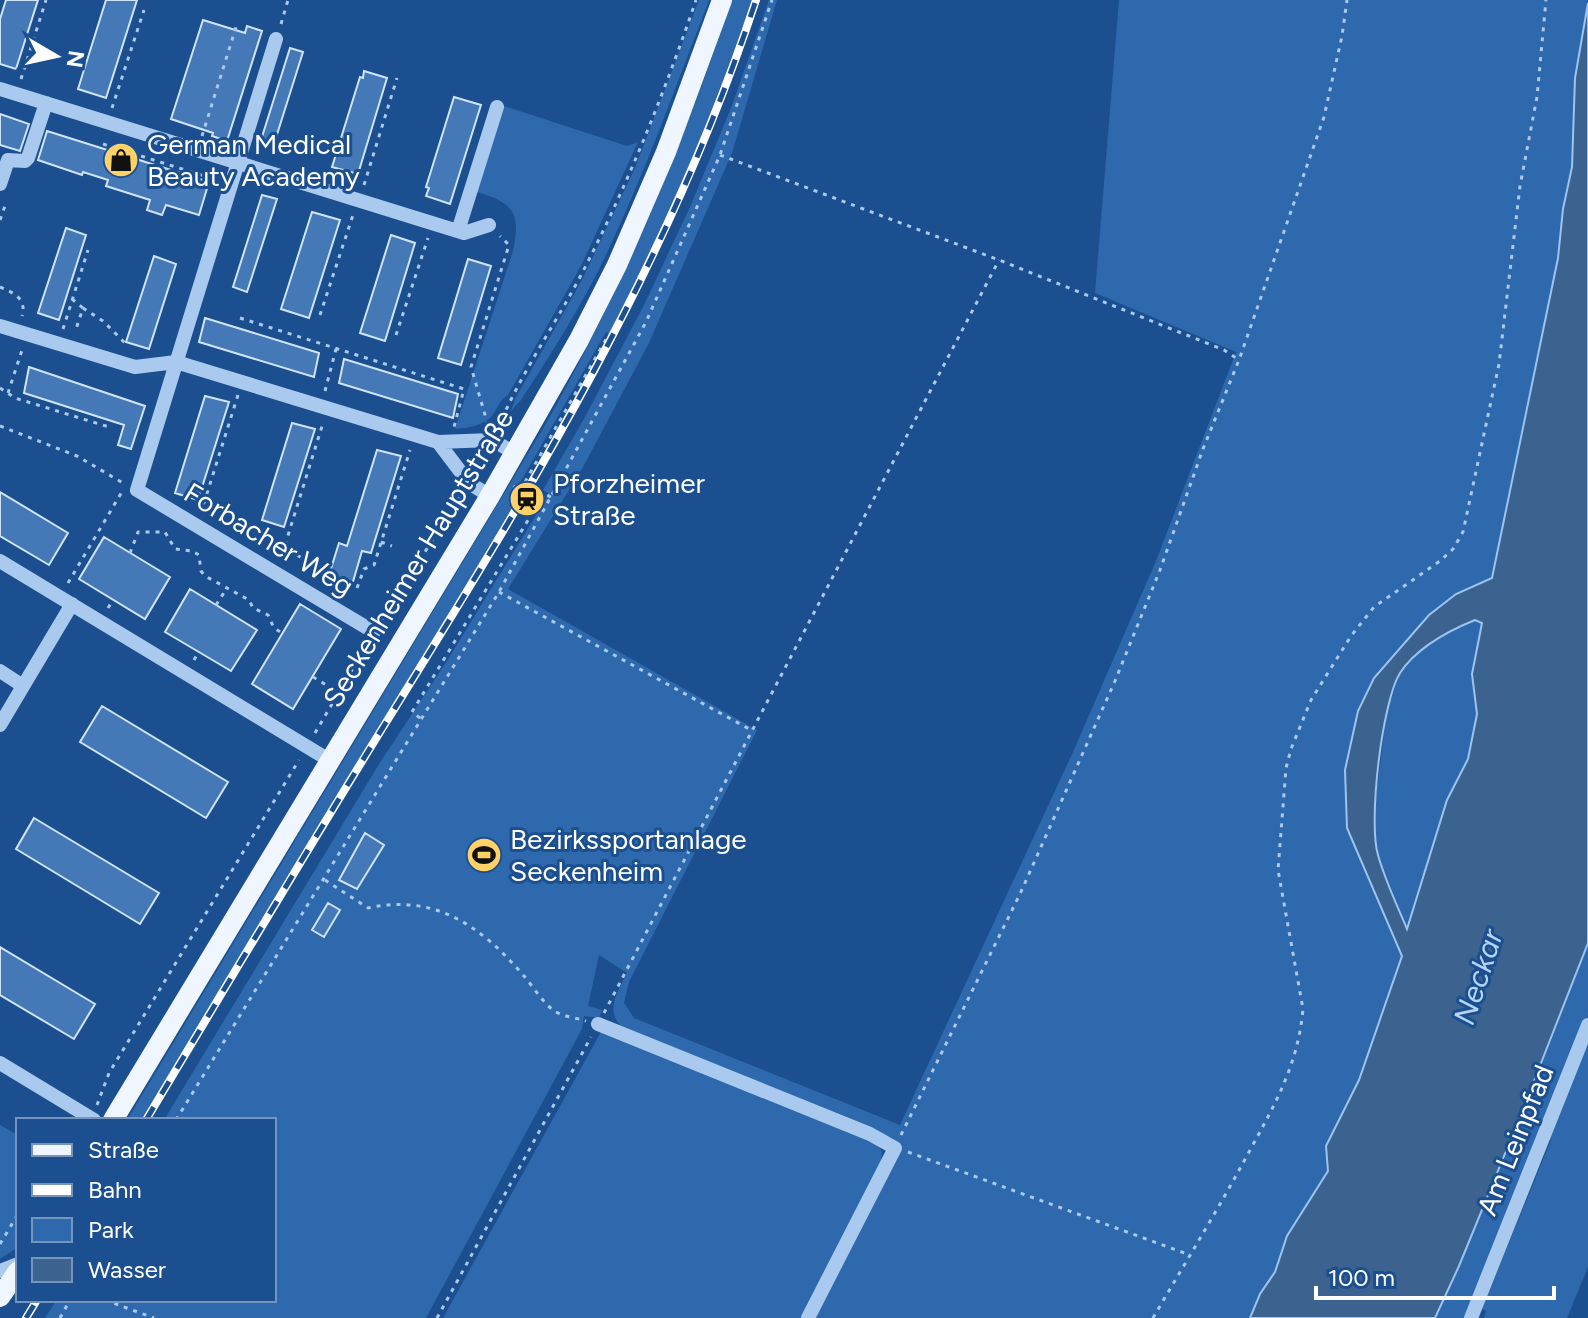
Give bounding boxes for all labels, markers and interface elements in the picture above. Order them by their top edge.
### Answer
north arrow [16,16,96,96]
text: N [61,49,90,70]
place label: German Medical Beauty Academy [147,127,360,193]
shop icon: German Medical Beauty Academy [102,141,140,179]
street label: Seckenheimer Hauptstraße [316,403,520,713]
place label: Pforzheimer Straße [553,466,705,532]
street label: Forbacher Weg [178,475,360,603]
station icon: Pforzheimer Straße [508,480,546,518]
place label: Bezirkssportanlage Seckenheim [510,822,747,888]
sports icon: Bezirkssportanlage Seckenheim [465,836,503,874]
water label: Neckar [1445,923,1511,1029]
street label: Am Leinpfad [1469,1060,1561,1220]
legend [16,1118,276,1302]
text: Straße [88,1135,159,1164]
text: Bahn [88,1175,142,1204]
text: Park [88,1215,134,1244]
scale bar [1316,1250,1554,1300]
text: Wasser [88,1255,166,1284]
text: 100 m [1328,1263,1395,1292]

